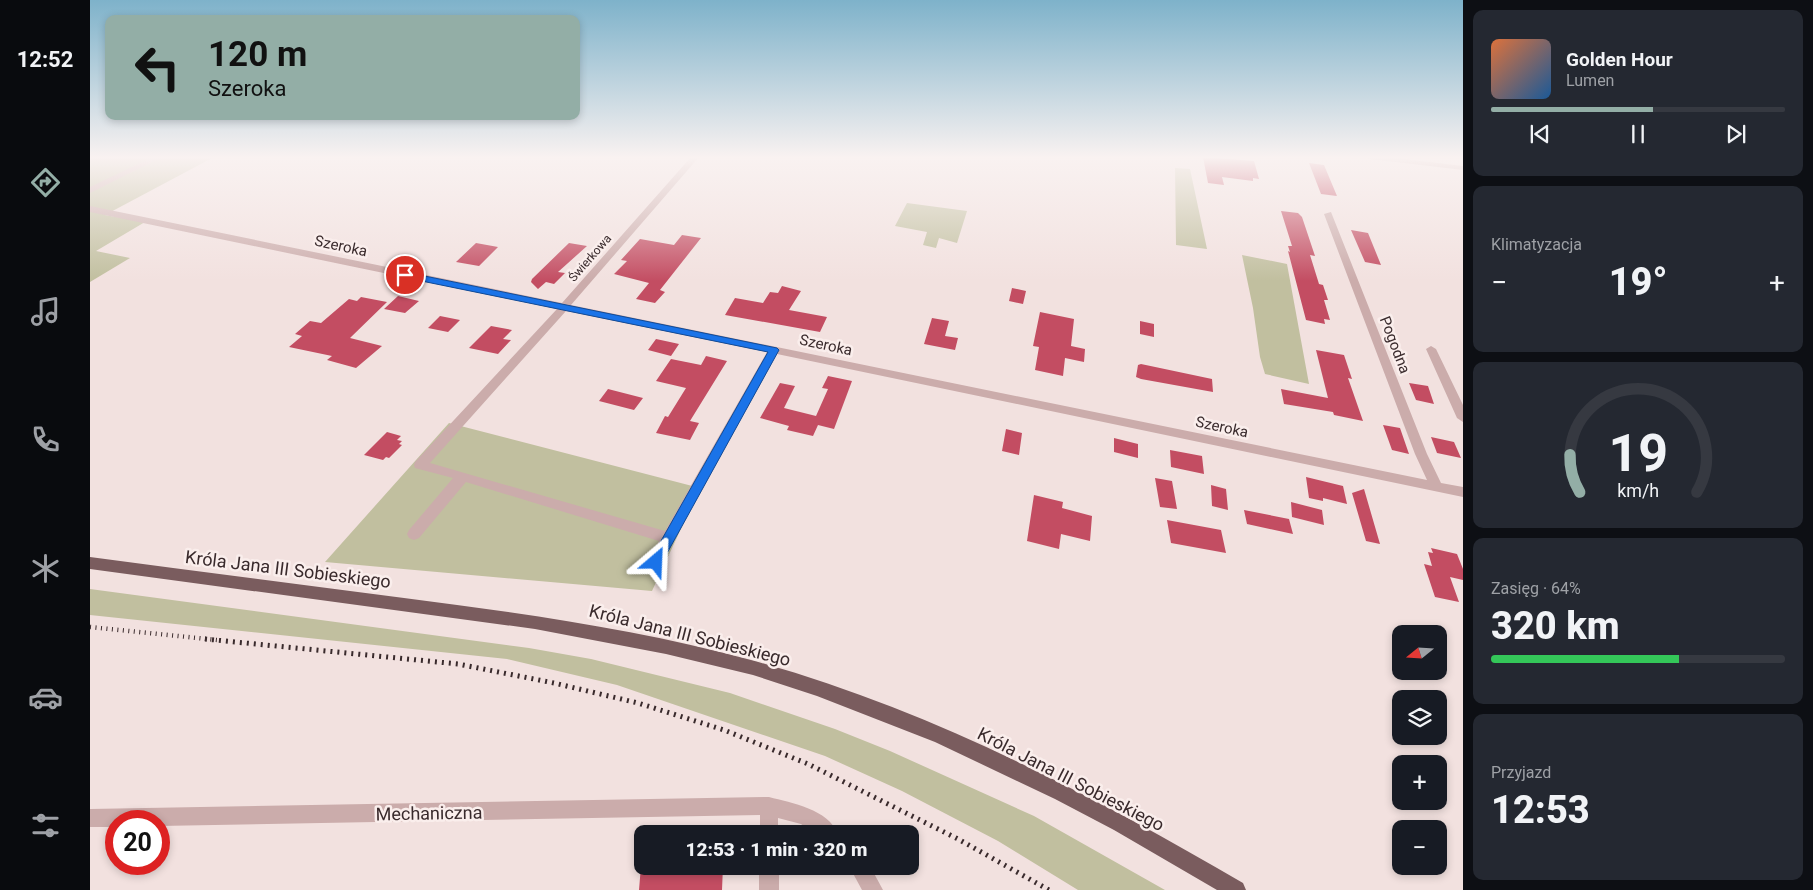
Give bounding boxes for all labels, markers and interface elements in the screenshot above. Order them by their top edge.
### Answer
text: 120 m [208,34,307,75]
icon: left [125,35,190,100]
text: 12:52 [17,47,73,72]
text: Golden Hour [1566,48,1673,71]
text: Lumen [1566,71,1614,90]
text: Szeroka [208,76,286,101]
icon: previous [1526,120,1554,148]
icon: pause [1624,120,1652,148]
icon: next [1722,120,1750,148]
icon: directions [28,165,63,200]
street label: Świerkowa [565,231,614,284]
street label: Szeroka [313,232,369,260]
text: Klimatyzacja [1491,235,1582,254]
pin [384,254,426,296]
text: 19° [1609,260,1667,304]
icon: arrive [391,261,419,289]
text: − [1491,266,1507,299]
text: + [1769,266,1785,299]
icon: music [28,294,63,329]
street label: Pogodna [1376,314,1414,376]
street label: Szeroka [798,331,854,359]
street label: Szeroka [1194,413,1250,441]
icon: phone [28,422,63,457]
text: 19 [1608,423,1668,484]
text: km/h [1617,480,1659,501]
position arrow [629,535,681,587]
street label: Króla Jana III Sobieskiego [184,546,392,592]
icon: climate [28,551,63,586]
text: Zasięg · 64% [1491,579,1581,598]
street label: Króla Jana III Sobieskiego [587,600,793,670]
text: 320 km [1491,604,1620,648]
north arrow [1392,625,1448,680]
map controls [1392,625,1447,875]
icon: car [28,680,63,715]
button: layers [1392,690,1447,745]
street label: Króla Jana III Sobieskiego [974,723,1168,835]
button: + [1392,755,1447,810]
text: Przyjazd [1491,763,1551,782]
text: 12:53 [1491,788,1590,832]
street label: Mechaniczna [375,802,483,824]
icon: filters [28,808,63,843]
speed limit sign: 20 [105,810,170,875]
button: − [1392,820,1447,875]
text: 12:53 · 1 min · 320 m [685,838,868,861]

